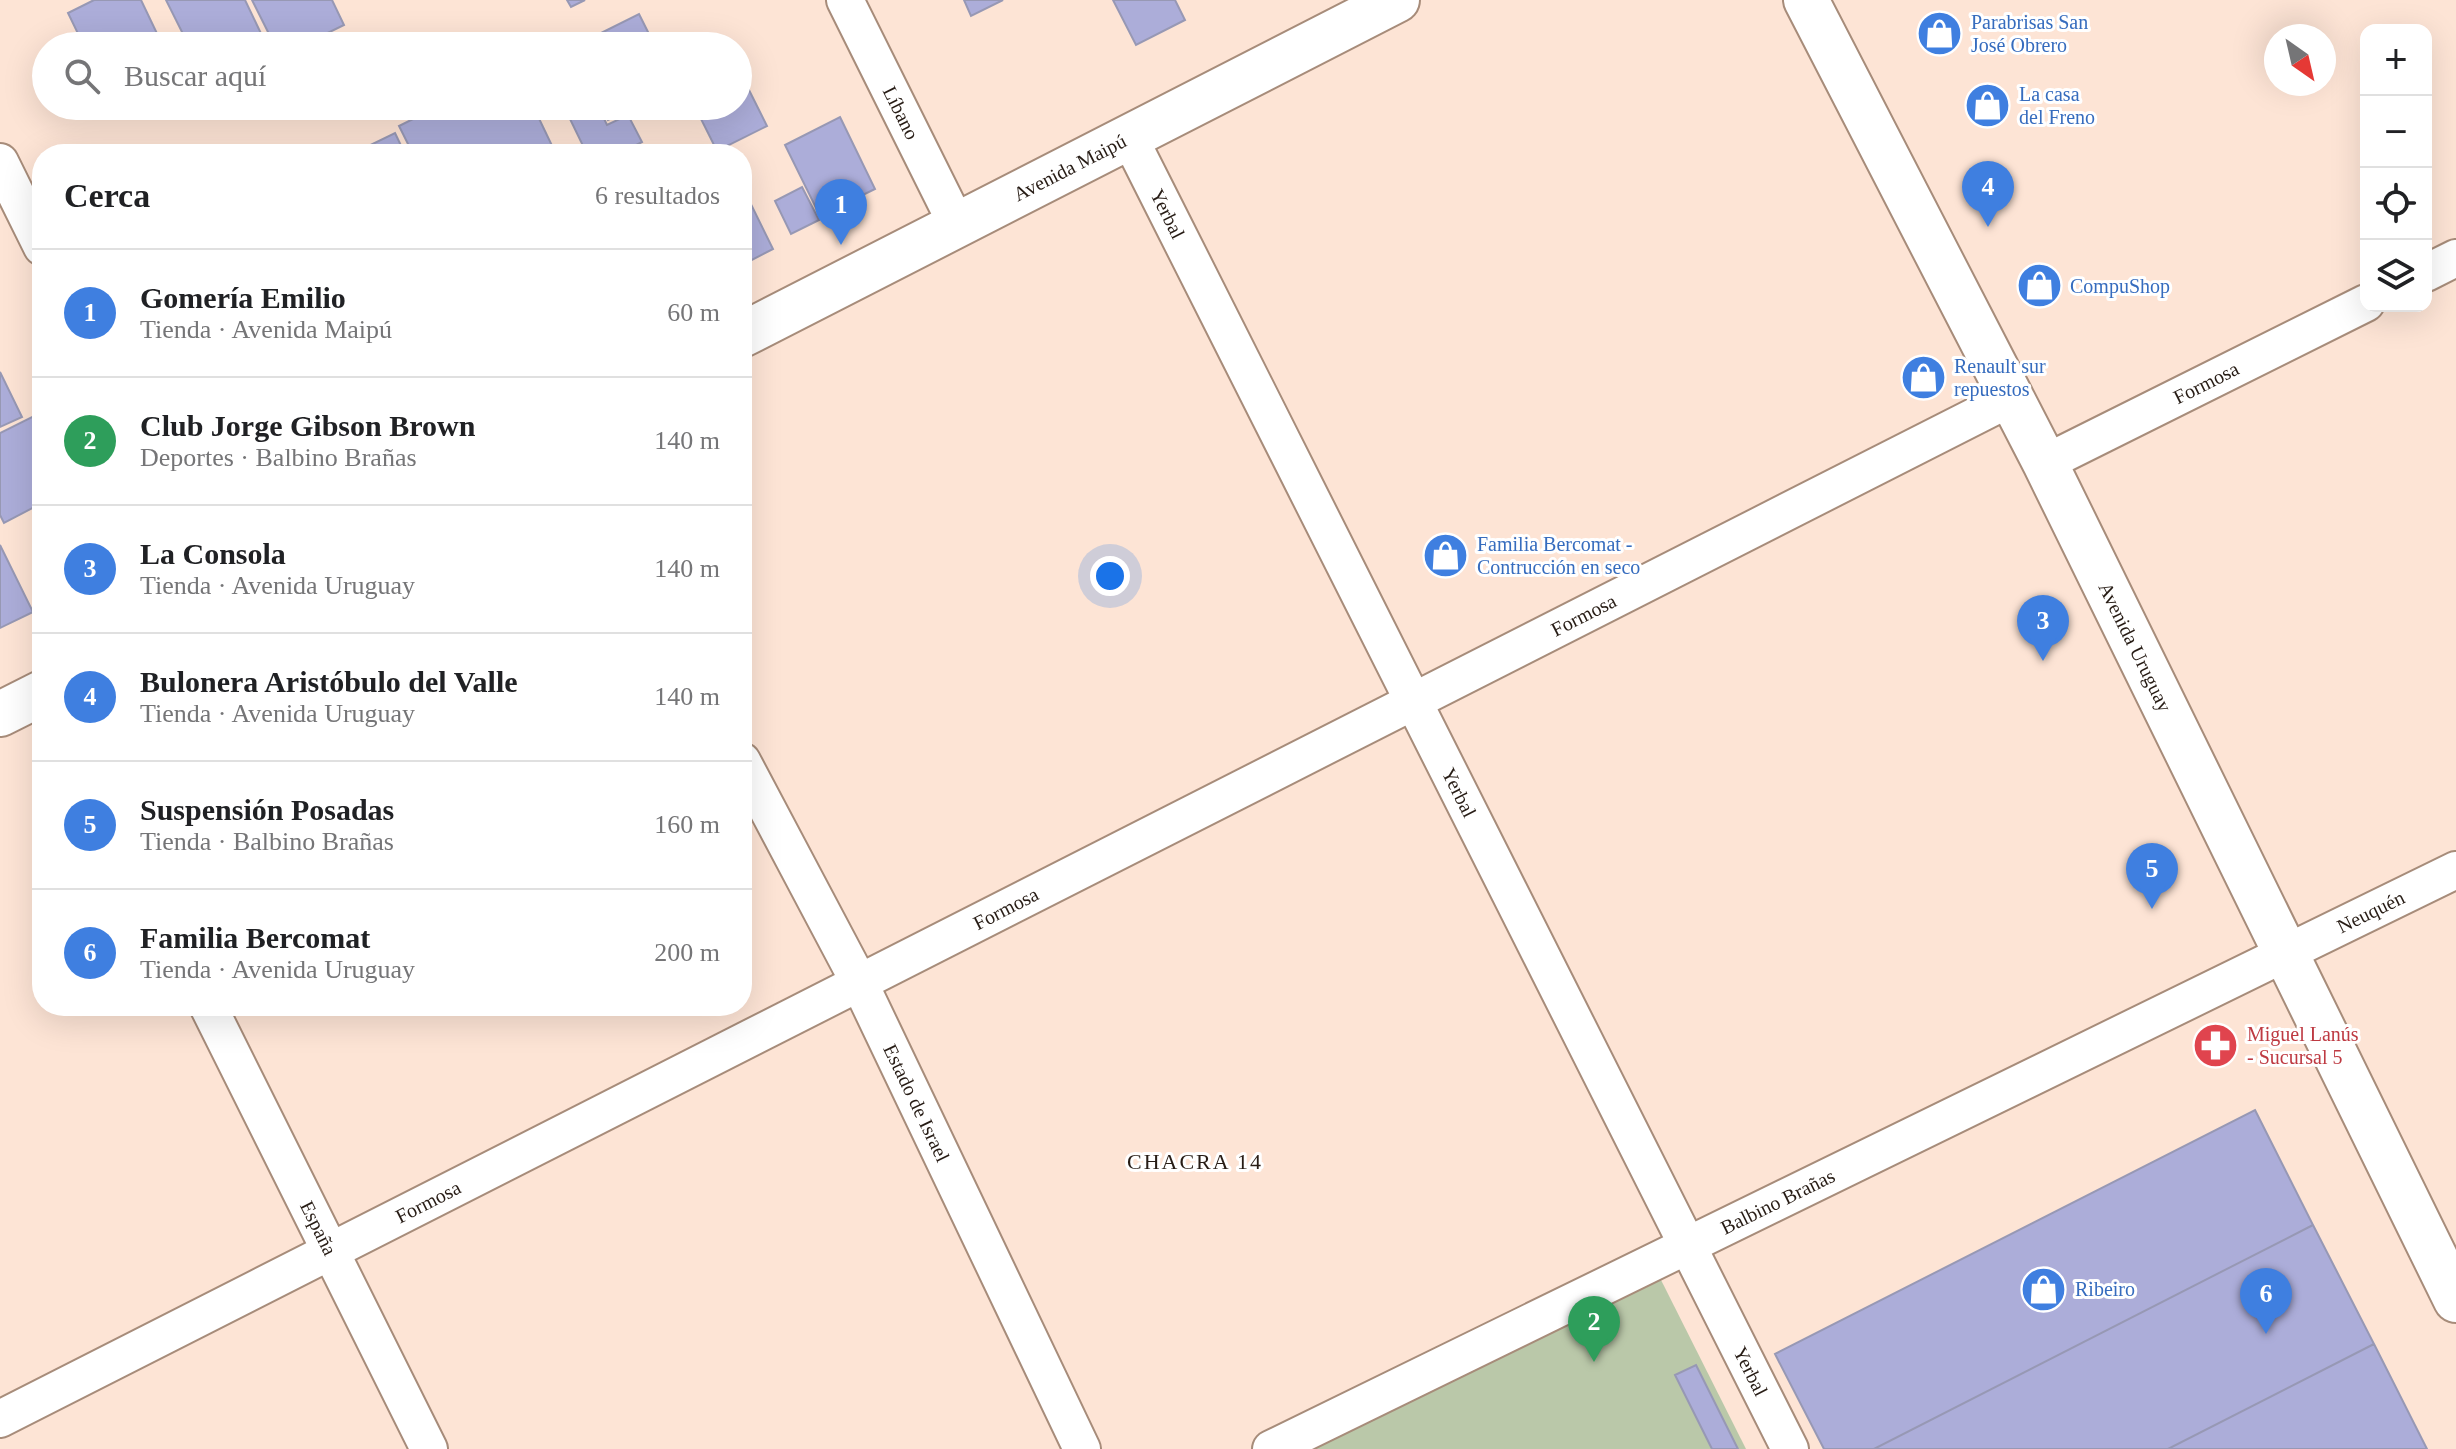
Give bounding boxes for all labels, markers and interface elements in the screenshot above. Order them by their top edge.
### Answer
shop icon: Parabrisas San José Obrero [1916,10,1964,58]
place label: Parabrisas San José Obrero [1971,11,2088,56]
north arrow [2264,24,2336,96]
map controls [2360,24,2432,312]
button: + [2360,24,2432,96]
search box [32,32,752,120]
icon: search [60,54,104,98]
text: Buscar aquí [124,59,266,92]
shop icon: La casa del Freno [1964,81,2012,129]
street label: Líbano [879,83,924,143]
place label: La casa del Freno [2019,83,2095,128]
button: − [2360,96,2432,168]
street label: Avenida Maipú [1010,130,1130,205]
pin: 4 [1962,161,2014,227]
button: locate [2360,168,2432,240]
text: Cerca [64,177,150,214]
pin: 1 [815,179,867,245]
text: 6 resultados [595,181,720,210]
street label: Yerbal [1146,185,1190,243]
button: layers [2360,240,2432,312]
shop icon: CompuShop [2015,262,2063,310]
place label: CompuShop [2070,275,2170,298]
text: Gomería Emilio [140,281,346,314]
text: 1 [84,298,97,327]
text: 60 m [667,298,720,327]
text: Tienda · Avenida Maipú [140,315,392,344]
shop icon: Renault sur repuestos [1899,353,1947,401]
place label: Renault sur repuestos [1954,355,2046,401]
street label: Formosa [2170,357,2242,408]
text: Club Jorge Gibson Brown [140,409,475,442]
text: 2 [84,426,97,455]
text: 140 m [654,426,720,455]
text: Deportes · Balbino Brañas [140,443,417,472]
shop icon: Familia Bercomat - Contrucción en seco [1422,531,1470,579]
place label: Familia Bercomat - Contrucción en seco [1477,533,1640,578]
text: La Consola [140,537,286,570]
text: 3 [84,554,97,583]
text: 140 m [654,554,720,583]
your location [1090,556,1130,596]
text: Tienda · Avenida Uruguay [140,571,415,600]
street label: Avenida Uruguay [2094,579,2176,716]
street label: Formosa [1547,589,1620,641]
pin: 3 [2017,595,2069,661]
text: Bulonera Aristóbulo del Valle [140,665,518,698]
text: 4 [84,682,97,711]
text: 140 m [654,682,720,711]
text: Tienda · Avenida Uruguay [140,699,415,728]
street label: Yerbal [1438,764,1481,821]
text: Suspensión Posadas [140,793,394,826]
text: 5 [84,810,97,839]
text: 160 m [654,810,720,839]
text: Tienda · Balbino Brañas [140,827,394,856]
pin: 5 [2126,843,2178,909]
street label: Formosa [970,883,1042,934]
street label: Neuquén [2333,886,2408,937]
text: Familia Bercomat [140,921,370,954]
text: 6 [84,938,97,967]
text: 200 m [654,938,720,967]
text: Tienda · Avenida Uruguay [140,955,415,984]
pharmacy icon: Miguel Lanús - Sucursal 5 [2192,1022,2240,1070]
place label: Miguel Lanús - Sucursal 5 [2247,1023,2359,1068]
street label: Estado de Israel [879,1040,954,1166]
district label: CHACRA 14 [1127,1149,1263,1174]
street label: Balbino Brañas [1717,1164,1838,1238]
street label: Formosa [392,1176,464,1227]
street label: España [296,1197,342,1259]
shop icon: Ribeiro [2020,1265,2068,1313]
pin: 6 [2240,1268,2292,1334]
place label: Ribeiro [2075,1278,2135,1300]
pin: 2 [1568,1296,1620,1362]
street label: Yerbal [1729,1343,1773,1400]

